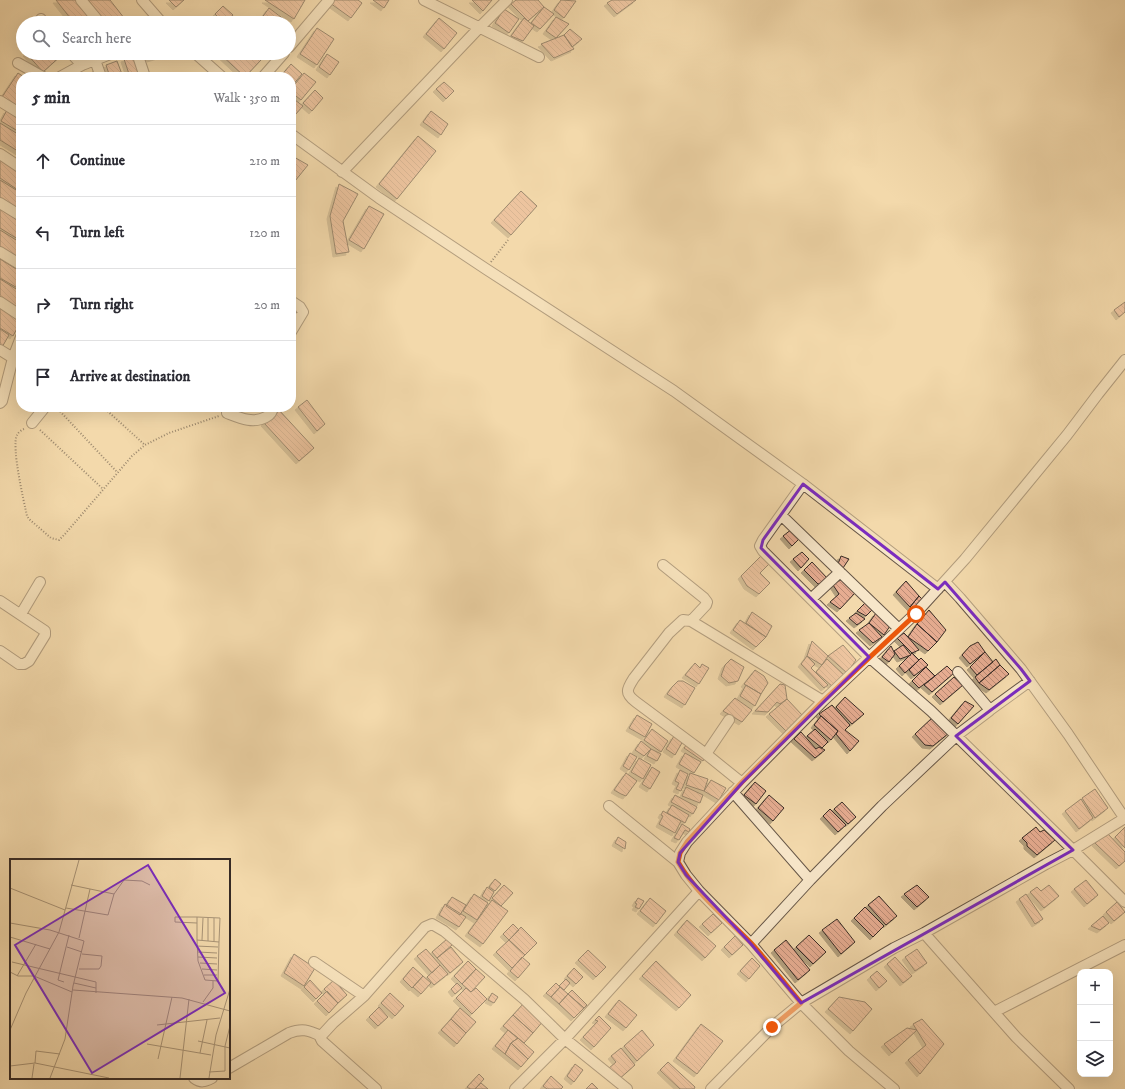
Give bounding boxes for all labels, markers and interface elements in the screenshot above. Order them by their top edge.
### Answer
search box [16,16,296,60]
icon: search [30,27,52,49]
text: Search here [62,29,131,48]
text: 5 min [32,87,70,109]
text: Walk · 350 m [213,90,280,106]
icon: ahead [32,150,54,172]
text: Continue [70,151,125,170]
text: 210 m [249,153,280,169]
icon: left [32,222,54,244]
text: Turn left [70,223,124,242]
text: 120 m [249,225,280,241]
icon: right [32,294,54,316]
text: Turn right [70,295,133,314]
text: 20 m [254,297,280,313]
icon: arrive [32,366,54,388]
text: Arrive at destination [70,367,190,386]
route start [907,605,925,623]
inset map [10,859,230,1079]
map controls [1077,969,1113,1077]
button: + [1077,969,1113,1005]
button: − [1077,1005,1113,1041]
route end [763,1018,781,1036]
button: layers [1077,1041,1113,1077]

